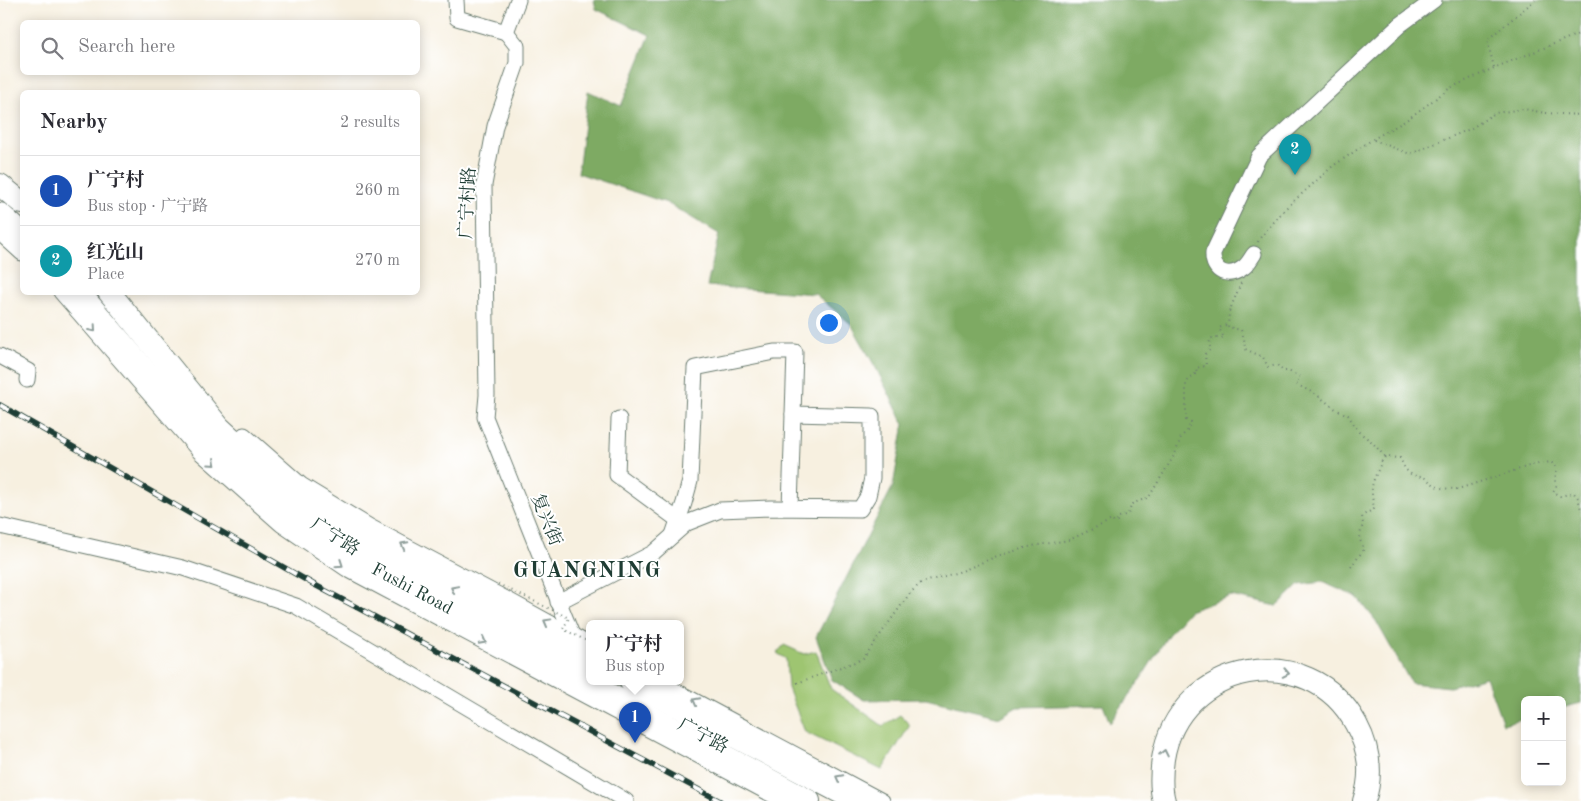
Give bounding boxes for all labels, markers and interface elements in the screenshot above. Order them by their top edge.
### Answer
search box [20,20,420,75]
icon: search [38,34,66,62]
text: Search here [78,38,175,57]
text: Nearby [40,112,108,133]
text: 2 results [340,115,400,131]
pin: 2 [1279,134,1311,175]
street label: 广宁村路 [455,166,479,239]
text: 广宁村 [87,172,144,191]
text: 1 [51,183,61,199]
text: 260 m [355,183,400,199]
text: Bus stop · 广宁路 [87,199,208,215]
text: 红光山 [87,244,144,263]
text: 2 [51,253,61,269]
text: 270 m [355,253,400,269]
text: Place [87,267,124,283]
your location [816,310,842,336]
one-way arrow [87,324,96,333]
one-way arrow [207,458,216,467]
street label: 复兴街 [528,491,566,548]
street label: 广宁路 [307,513,364,559]
one-way arrow [400,541,409,551]
one-way arrow [334,558,344,567]
street label: Fushi Road [368,560,456,618]
district label: GUANGNING [513,560,661,582]
one-way arrow [450,585,459,595]
one-way arrow [544,618,553,628]
popup [586,620,684,685]
one-way arrow [478,635,487,645]
text: 广宁村 [605,636,662,655]
text: Bus stop [605,659,665,675]
one-way arrow [1282,667,1291,677]
map controls [1521,696,1566,786]
button: + [1521,696,1566,741]
one-way arrow [692,698,701,708]
pin: 1 [619,702,651,743]
street label: 广宁路 [675,714,732,757]
button: − [1521,741,1566,786]
one-way arrow [1159,748,1169,757]
one-way arrow [835,774,844,784]

